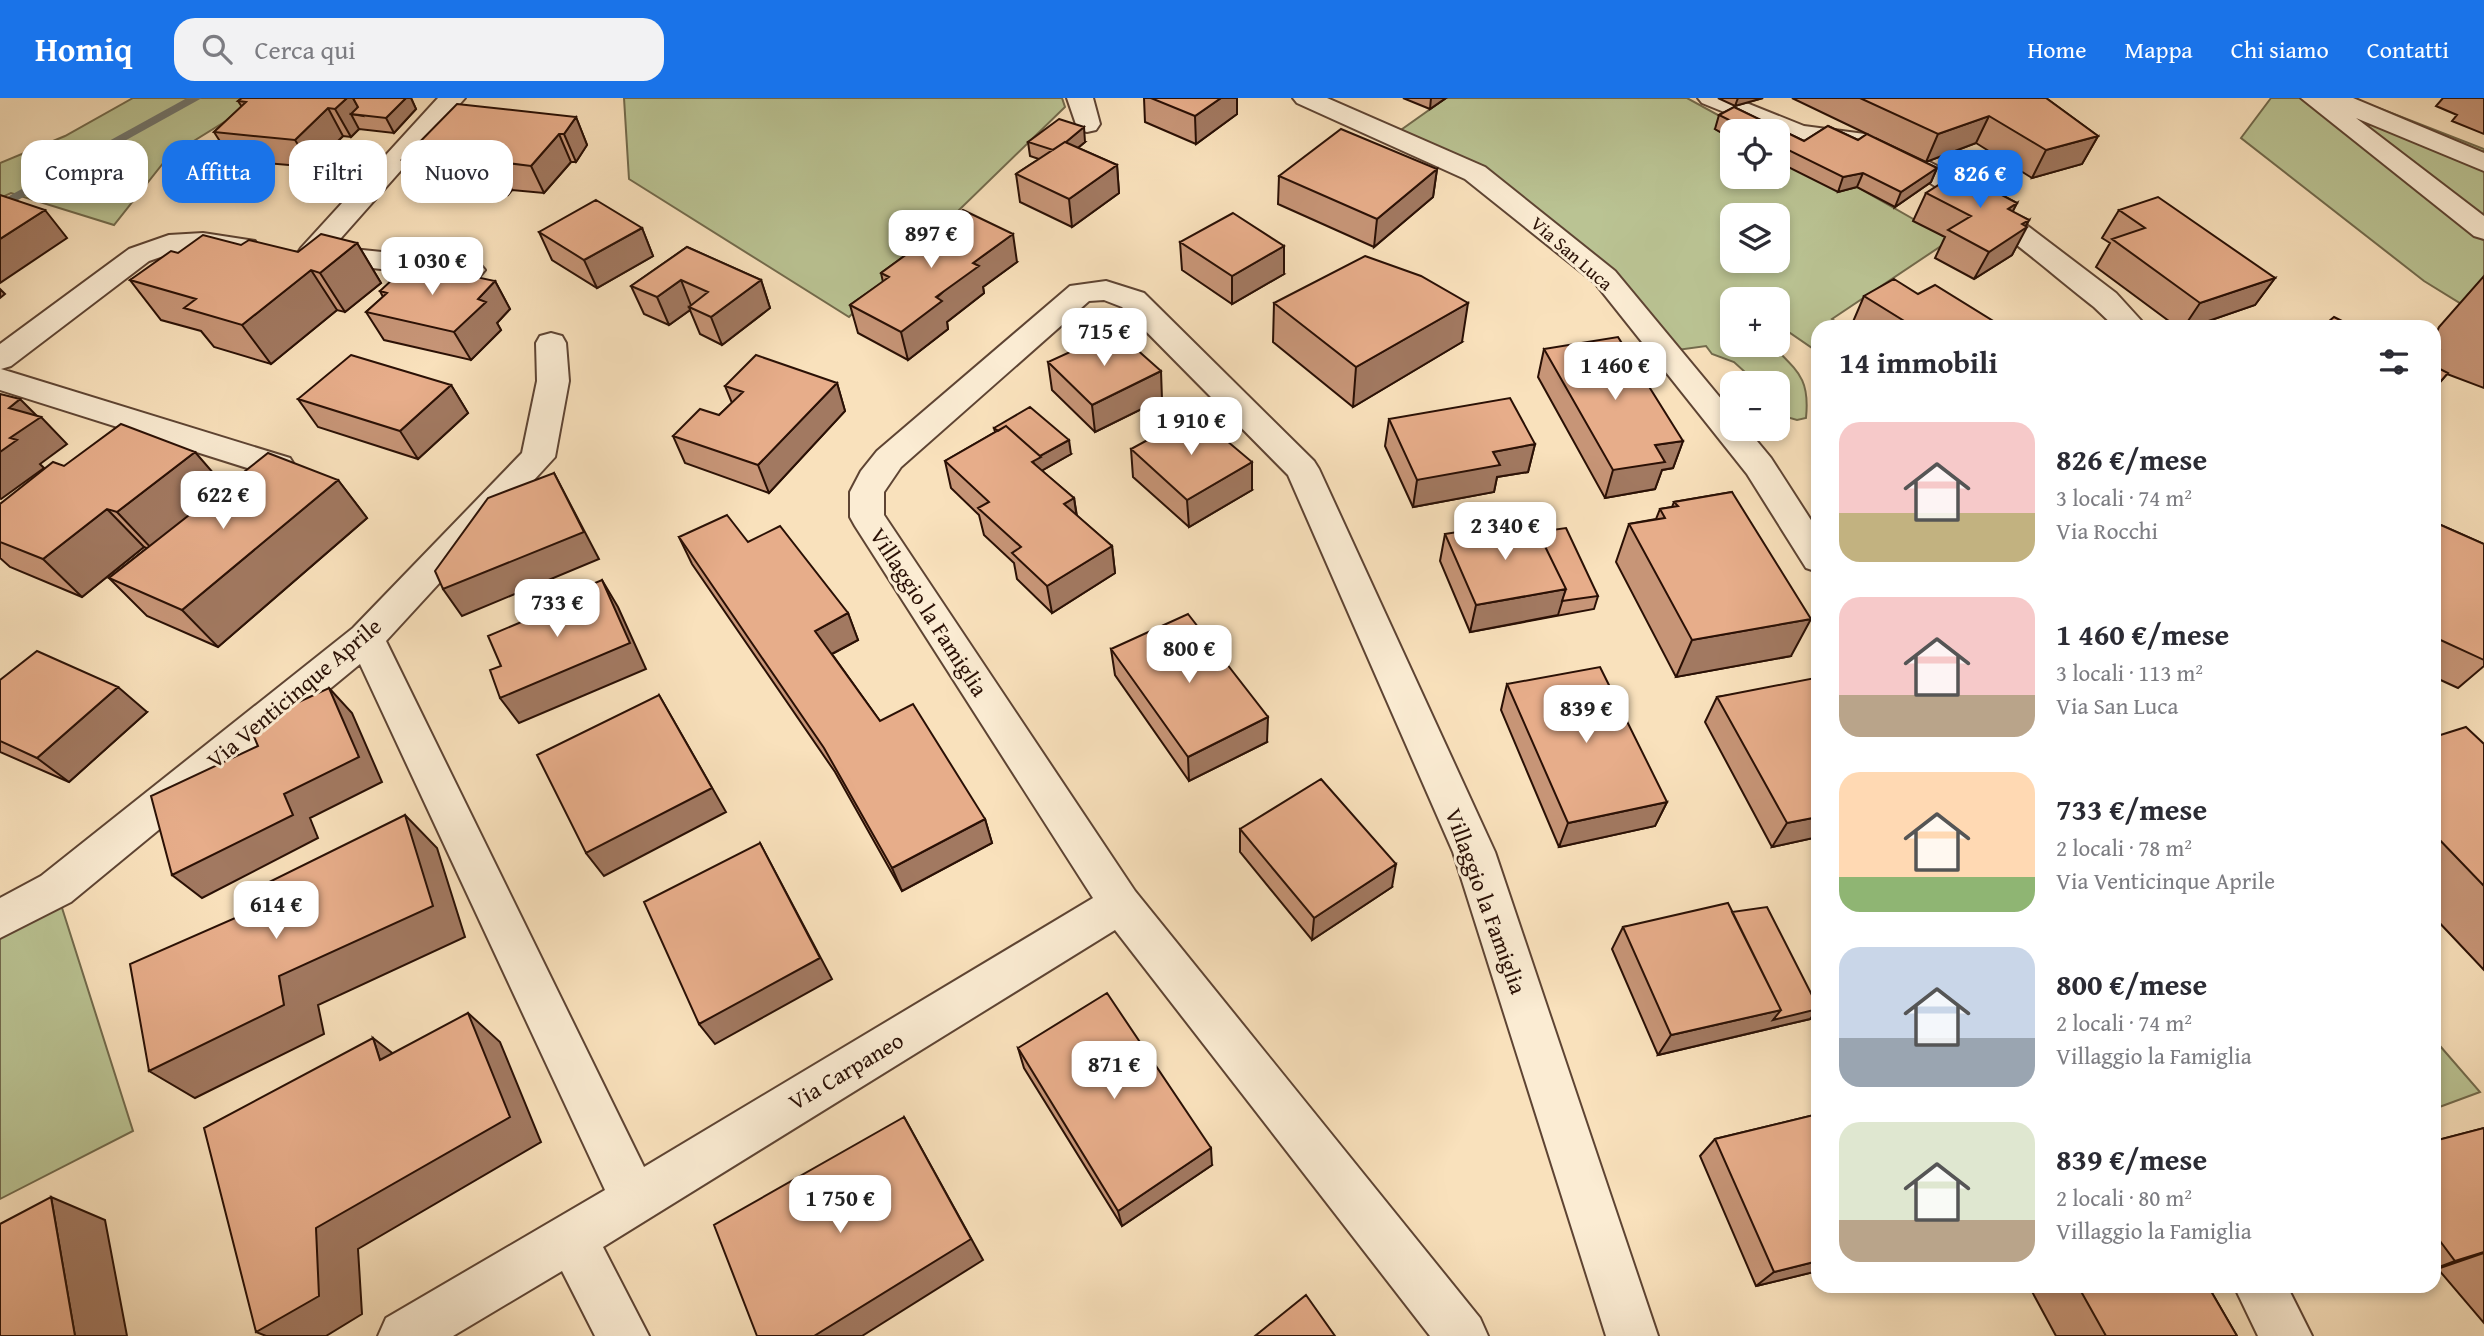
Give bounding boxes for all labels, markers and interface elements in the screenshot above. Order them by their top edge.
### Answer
search box [174,18,664,81]
text: Homiq [35,25,132,73]
icon: search [198,30,236,68]
text: Cerca qui [254,30,356,69]
text: Home [2027,32,2086,67]
text: Mappa [2124,32,2193,67]
text: Chi siamo [2231,32,2329,67]
text: Contatti [2367,32,2449,67]
map controls [1720,119,1790,441]
button: locate [1720,119,1790,189]
chip: Compra [21,140,148,203]
chip: Affitta [162,140,275,203]
chip: Filtri [289,140,387,203]
chip: Nuovo [401,140,513,203]
pin: 826 € [1931,150,2029,210]
text: 826 € [1954,156,2006,189]
button: layers [1720,203,1790,273]
street label: Via San Luca [1525,209,1619,297]
pin: 897 € [882,211,980,270]
text: 897 € [905,216,957,249]
pin: 1 030 € [367,238,497,297]
text: 1 030 € [397,243,467,276]
button: + [1720,287,1790,357]
pin: 715 € [1055,308,1153,368]
text: 715 € [1078,314,1130,347]
text: 14 immobili [1839,340,1998,384]
pin: 1 460 € [1550,342,1680,402]
icon: filters [2375,343,2413,381]
text: 1 460 € [1580,348,1650,381]
button: − [1720,371,1790,441]
pin: 1 910 € [1126,398,1256,457]
text: 1 910 € [1156,403,1226,436]
text: 826 €/mese [2056,437,2207,481]
icon: home [1895,450,1979,534]
pin: 622 € [174,472,272,531]
text: 622 € [197,477,249,510]
text: 3 locali · 74 m² [2056,481,2192,514]
pin: 2 340 € [1440,503,1570,562]
text: 2 340 € [1470,508,1540,541]
text: Via Rocchi [2056,514,2158,547]
street label: Villaggio la Famiglia [862,521,997,703]
pin: 733 € [508,580,606,639]
text: 733 € [531,585,583,618]
street label: Via Venticinque Aprile [199,610,388,776]
text: 1 460 €/mese [2056,612,2229,656]
icon: home [1895,625,1979,709]
pin: 800 € [1140,626,1238,685]
text: 800 € [1163,631,1215,664]
text: 3 locali · 113 m² [2056,656,2203,689]
pin: 839 € [1537,686,1635,745]
text: Via San Luca [2056,689,2178,722]
text: 839 € [1560,691,1612,724]
text: 733 €/mese [2056,787,2207,831]
icon: home [1895,800,1979,884]
street label: Villaggio la Famiglia [1438,803,1535,998]
text: 2 locali · 78 m² [2056,831,2192,864]
text: Via Venticinque Aprile [2056,864,2275,897]
pin: 614 € [227,882,325,941]
text: 614 € [250,887,302,920]
text: 800 €/mese [2056,962,2207,1006]
icon: home [1895,975,1979,1059]
text: 2 locali · 74 m² [2056,1006,2192,1039]
street label: Via Carpaneo [782,1023,910,1118]
text: Villaggio la Famiglia [2056,1039,2252,1072]
pin: 871 € [1065,1042,1163,1101]
text: 871 € [1088,1047,1140,1080]
text: 839 €/mese [2056,1137,2207,1181]
icon: home [1895,1150,1979,1234]
pin: 1 750 € [775,1176,905,1235]
text: 1 750 € [805,1181,875,1214]
text: 2 locali · 80 m² [2056,1181,2192,1214]
text: Villaggio la Famiglia [2056,1214,2252,1247]

